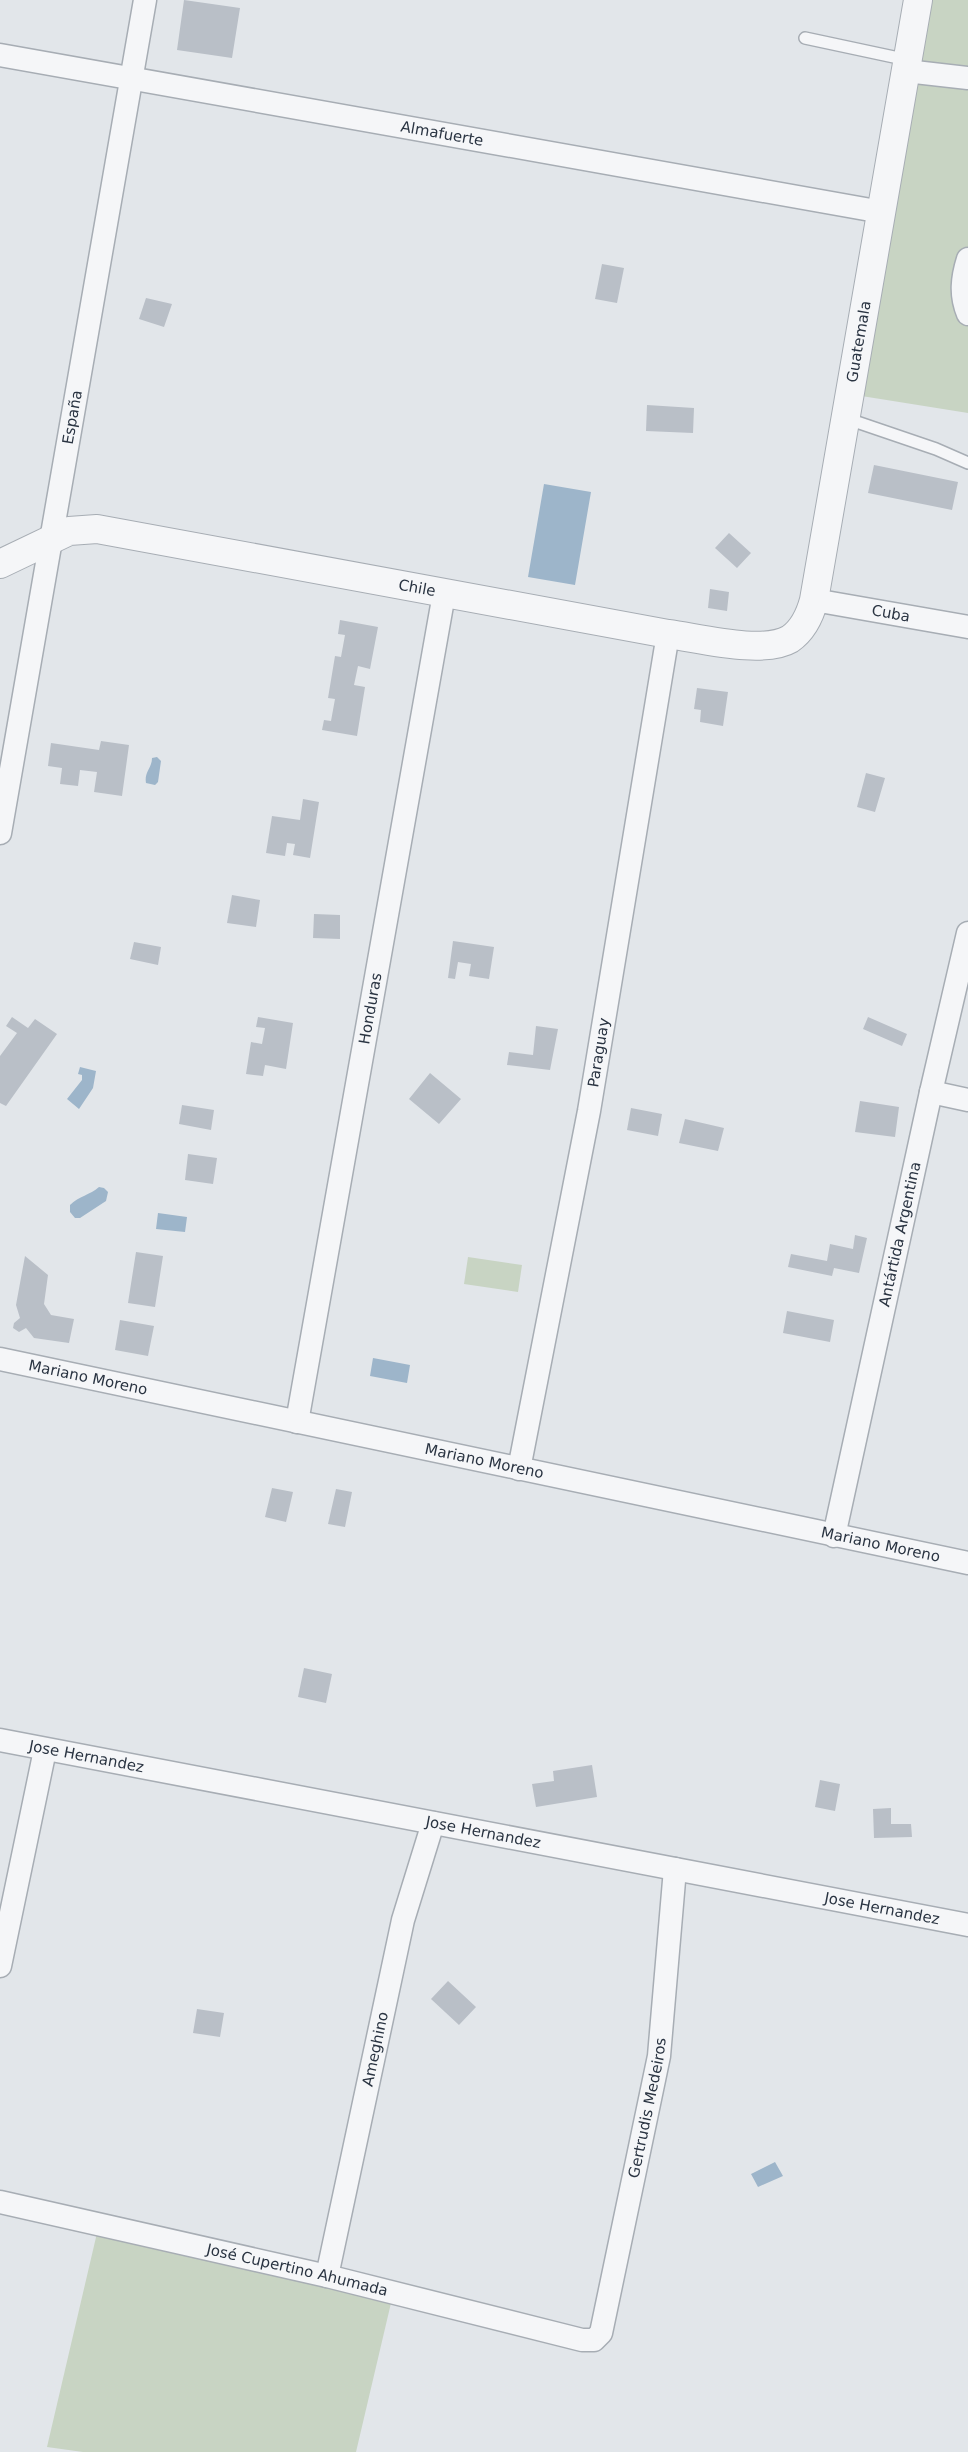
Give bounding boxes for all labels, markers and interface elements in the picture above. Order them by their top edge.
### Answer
street label: Almafuerte [399,118,485,150]
street label: Guatemala [843,299,875,384]
street label: España [59,389,86,446]
street label: Chile [397,576,437,600]
street label: Cuba [870,601,911,626]
street label: Honduras [355,971,386,1046]
street label: Paraguay [584,1016,613,1089]
street label: Antártida Argentina [875,1160,925,1308]
street label: Mariano Moreno [27,1356,149,1399]
street label: Mariano Moreno [423,1440,545,1482]
street label: Mariano Moreno [820,1523,942,1566]
street label: Jose Hernandez [26,1737,146,1776]
street label: Jose Hernandez [423,1812,542,1852]
street label: Jose Hernandez [822,1889,941,1928]
street label: Ameghino [359,2010,392,2088]
street label: Gertrudis Medeiros [625,2037,670,2180]
street label: José Cupertino Ahumada [204,2240,390,2300]

